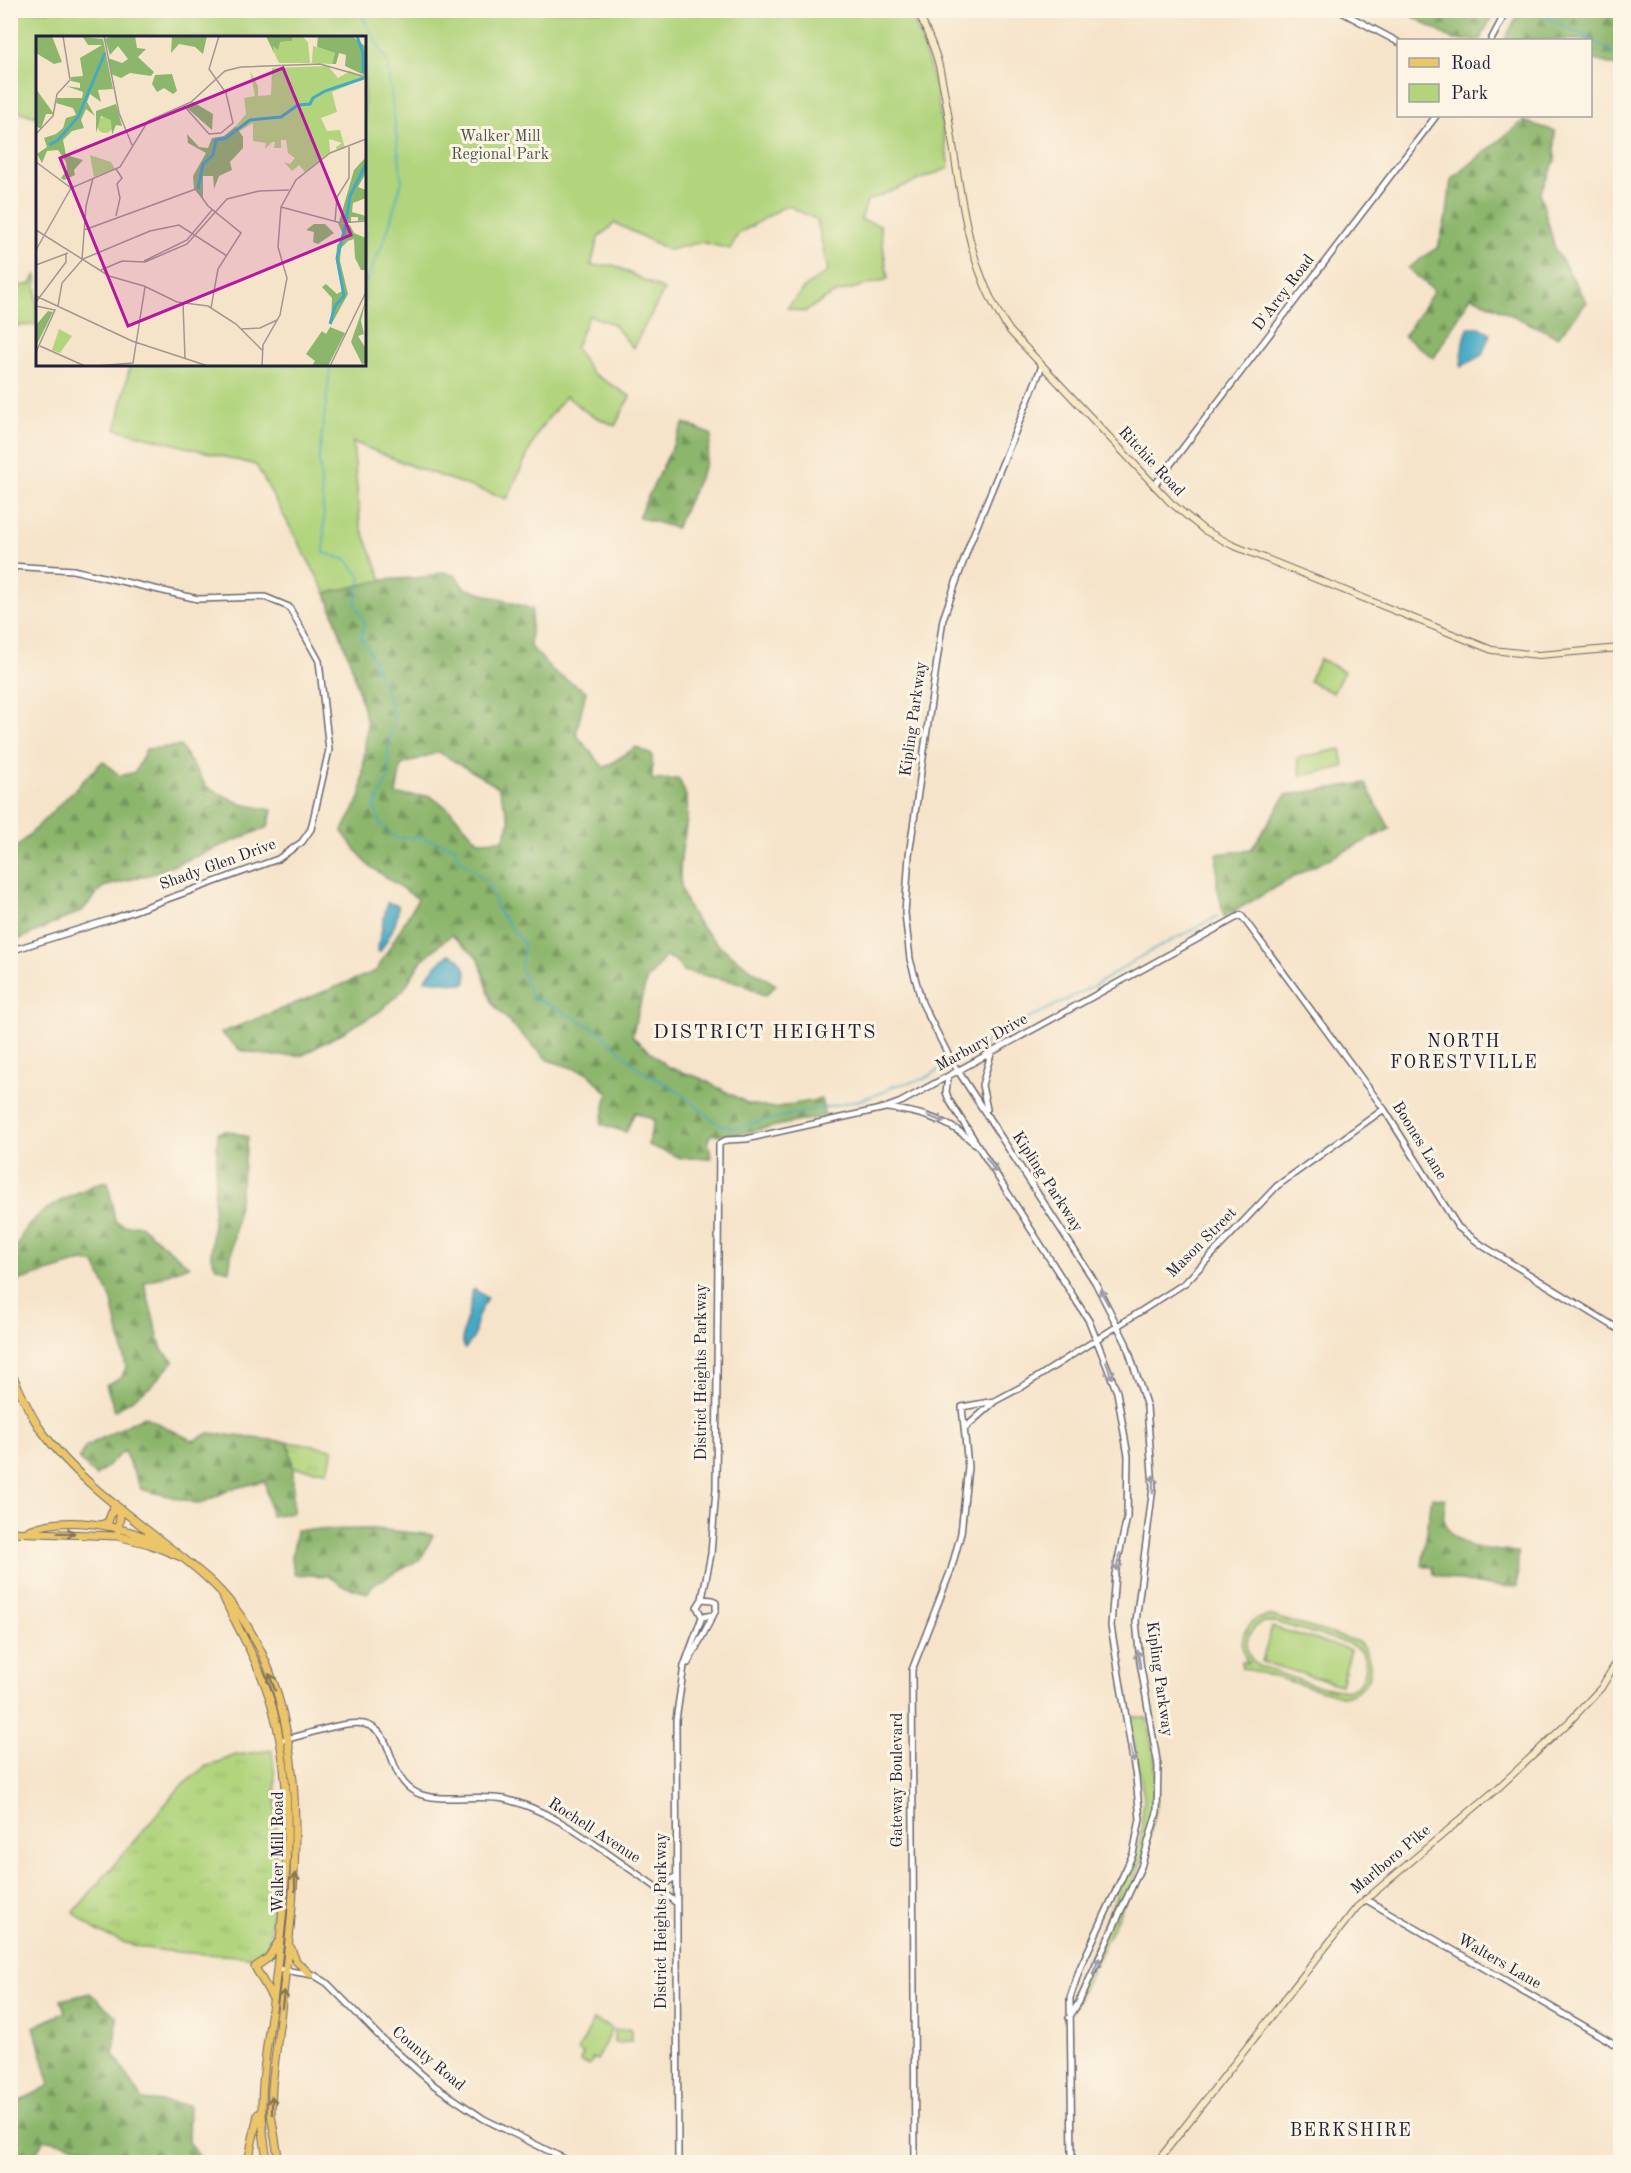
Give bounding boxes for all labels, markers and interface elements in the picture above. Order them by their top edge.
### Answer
inset map [36,36,366,366]
legend [1397,39,1592,117]
text: Road [1451,55,1491,73]
text: Park [1451,85,1488,103]
park label: Walker Mill Regional Park [451,129,549,163]
street label: D'Arcy Road [1250,252,1318,334]
street label: Ritchie Road [1115,424,1187,500]
street label: Kipling Parkway [898,660,930,778]
street label: Shady Glen Drive [158,837,278,893]
street label: Marbury Drive [933,1011,1031,1075]
district label: DISTRICT HEIGHTS [653,1023,877,1043]
district label: NORTH FORESTVILLE [1390,1033,1538,1072]
street label: Boones Lane [1389,1099,1449,1183]
one-way arrow [926,1114,944,1125]
street label: Kipling Parkway [1009,1129,1086,1235]
one-way arrow [985,1156,997,1173]
street label: Mason Street [1164,1205,1240,1281]
street label: District Heights Parkway [694,1283,710,1460]
one-way arrow [1098,1289,1109,1307]
one-way arrow [1105,1360,1116,1379]
one-way arrow [1147,1474,1159,1494]
one-way arrow [55,1527,75,1539]
one-way arrow [1112,1552,1124,1571]
street label: Kipling Parkway [1143,1620,1175,1738]
one-way arrow [1134,1649,1145,1669]
one-way arrow [266,1674,277,1692]
street label: Gateway Boulevard [890,1713,906,1847]
one-way arrow [1127,1744,1138,1763]
street label: Walker Mill Road [271,1791,287,1913]
street label: Rochell Avenue [545,1795,643,1867]
street label: Marlboro Pike [1348,1822,1434,1898]
street label: District Heights Parkway [654,1832,670,2009]
one-way arrow [289,1872,301,1892]
street label: Walters Lane [1454,1932,1544,1992]
one-way arrow [1090,1957,1102,1975]
one-way arrow [277,1990,288,2010]
street label: County Road [388,2024,468,2094]
one-way arrow [266,2095,278,2115]
district label: BERKSHIRE [1290,2122,1412,2140]

